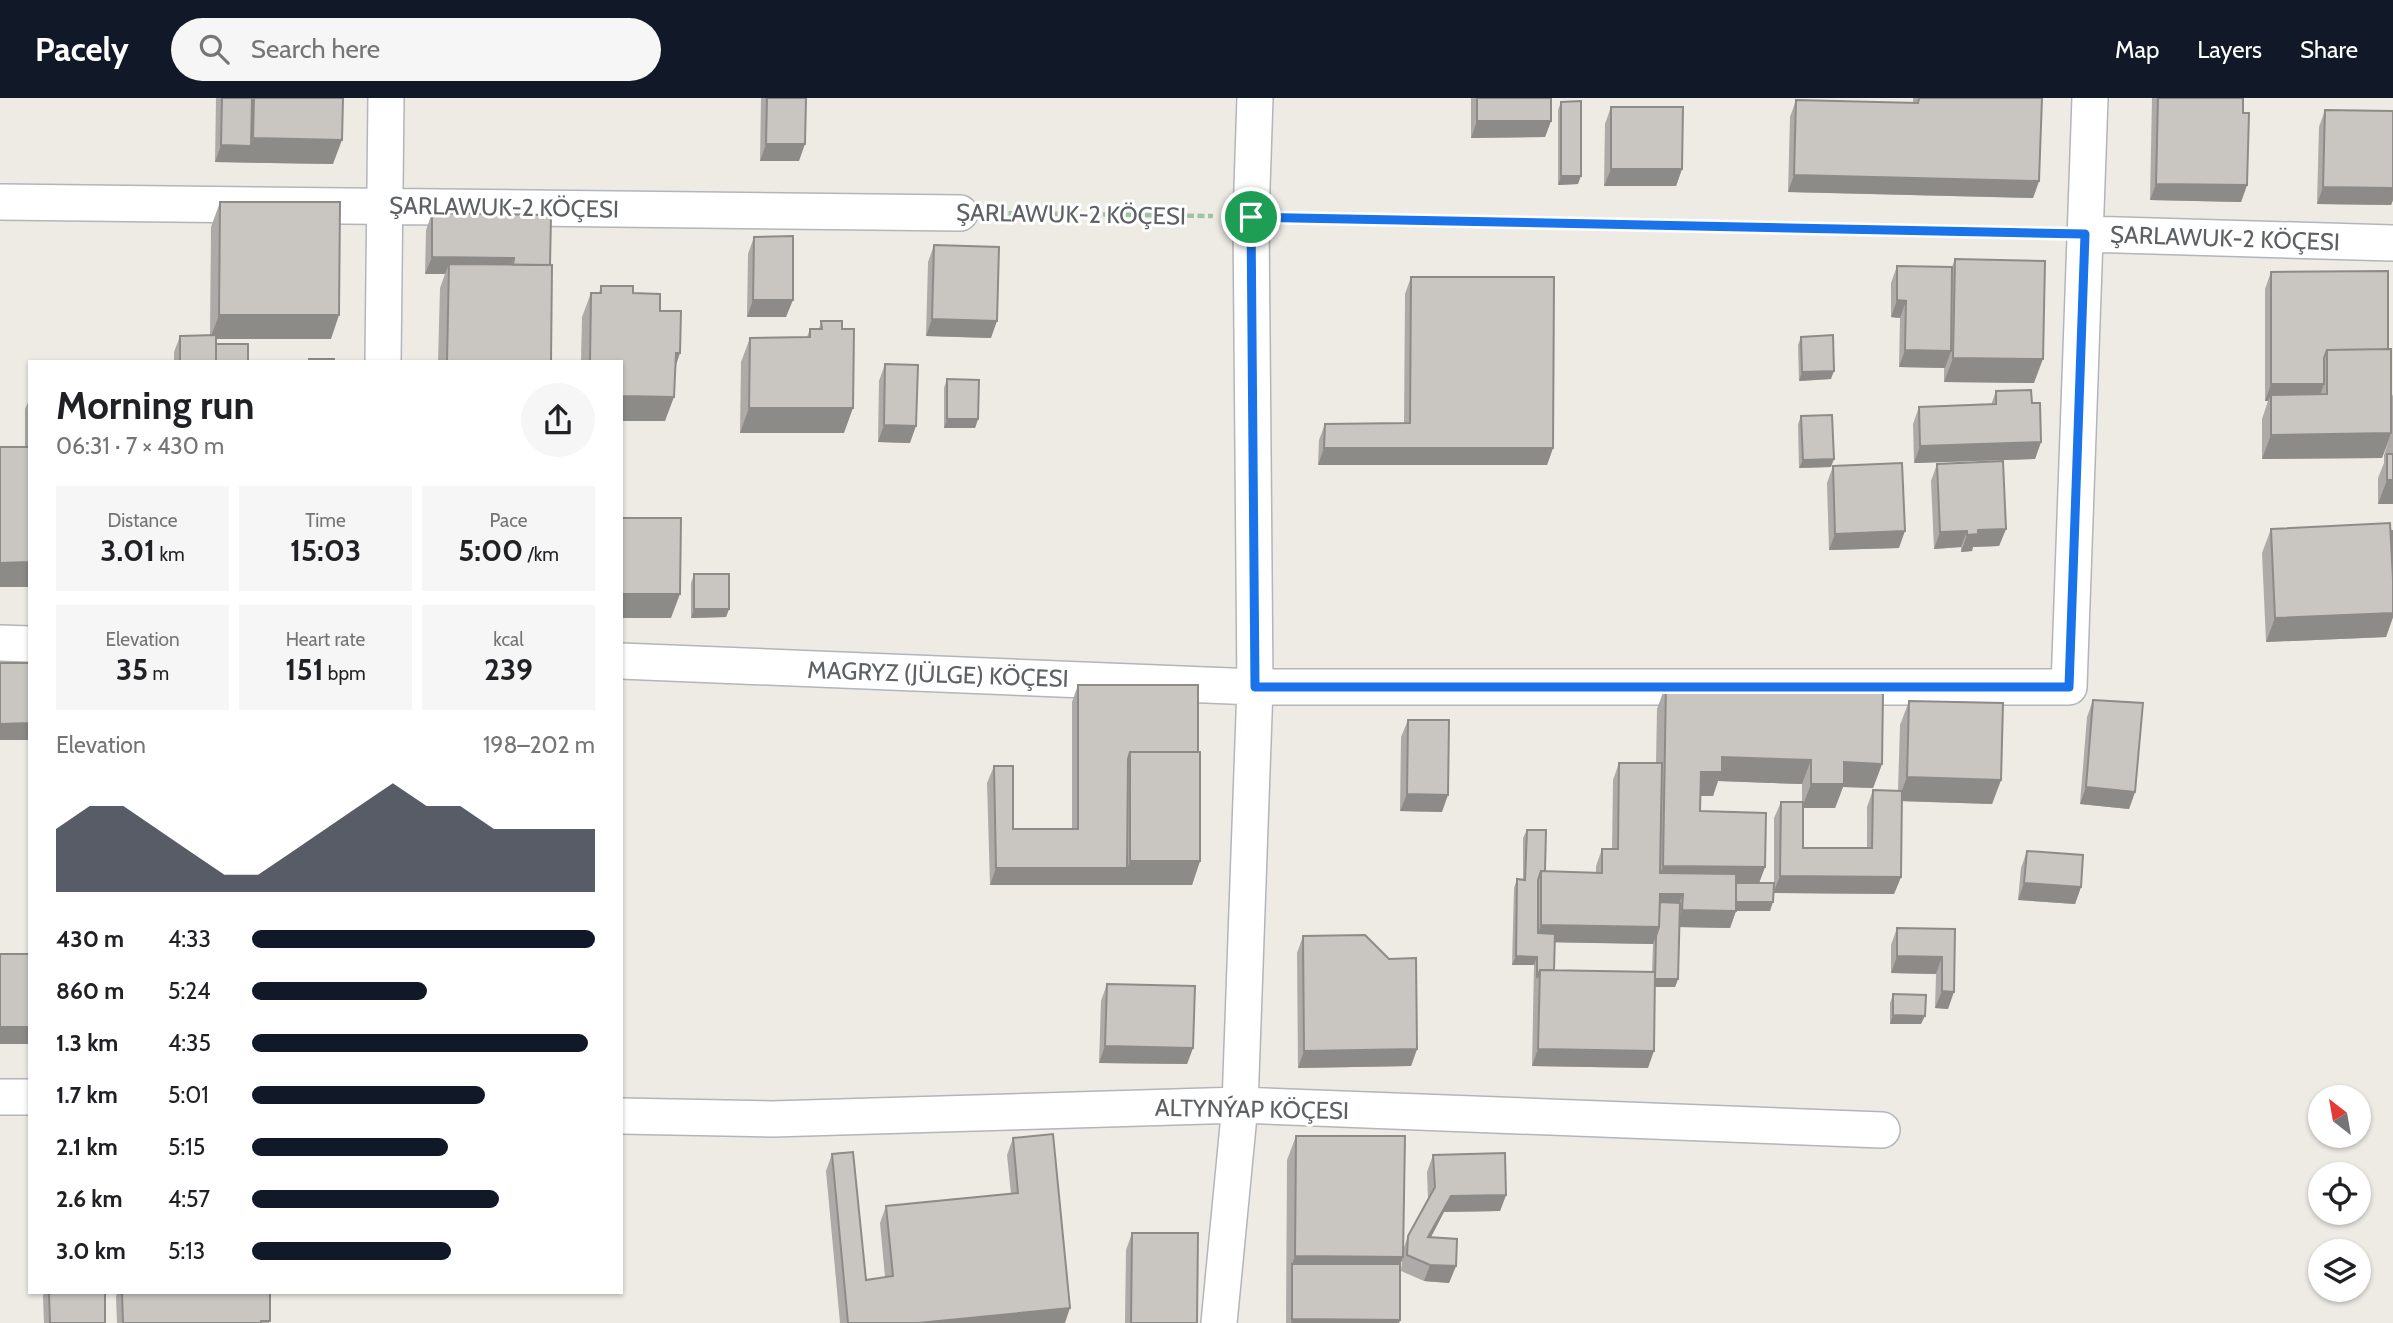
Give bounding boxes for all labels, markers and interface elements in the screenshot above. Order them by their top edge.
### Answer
search box [171,18,661,81]
text: Pacely [35,29,129,69]
icon: search [195,30,233,68]
text: Search here [251,33,380,65]
text: Map [2115,35,2159,64]
text: Layers [2197,35,2262,64]
text: Share [2300,35,2358,64]
pin [1221,187,1281,247]
street label: ŞARLAWUK-2 KÖÇESI [389,190,619,224]
street label: ŞARLAWUK-2 KÖÇESI [956,197,1186,231]
icon: arrive [1232,198,1270,236]
street label: ŞARLAWUK-2 KÖÇESI [2110,219,2340,257]
text: Morning run [56,382,255,429]
button: share [521,383,595,457]
text: 06:31 · 7 × 430 m [56,432,224,460]
text: Distance [108,509,177,532]
text: Time [305,509,346,532]
text: Pace [490,509,527,532]
text: 3.01 [100,532,155,569]
text: 15:03 [290,532,361,569]
text: 5:00 [458,532,523,569]
text: km [155,543,185,566]
text: /km [523,543,559,566]
text: Elevation [105,628,180,651]
text: Heart rate [286,628,365,651]
text: kcal [493,628,524,651]
text: 35 [116,651,148,688]
text: 151 [285,651,324,688]
text: 239 [484,651,533,688]
street label: MAGRYZ (JÜLGE) KÖÇESI [807,655,1069,693]
text: m [148,662,169,685]
text: bpm [324,662,366,685]
text: Elevation [56,731,146,759]
text: 198–202 m [483,731,595,759]
text: 430 m [56,925,124,953]
text: 4:33 [168,925,211,953]
text: 860 m [56,977,124,1005]
text: 5:24 [168,977,211,1005]
text: 1.3 km [56,1029,118,1057]
text: 4:35 [168,1029,211,1057]
text: 1.7 km [56,1081,118,1109]
text: 5:01 [168,1081,209,1109]
north arrow [2308,1085,2371,1148]
map controls [2308,1085,2371,1302]
street label: ALTYNÝAP KÖÇESI [1155,1093,1349,1125]
text: 2.1 km [56,1133,118,1161]
text: 5:15 [168,1133,205,1161]
button: locate [2308,1162,2371,1225]
text: 2.6 km [56,1185,123,1213]
text: 4:57 [168,1185,210,1213]
text: 3.0 km [56,1237,126,1265]
text: 5:13 [168,1237,205,1265]
button: layers [2308,1239,2371,1302]

